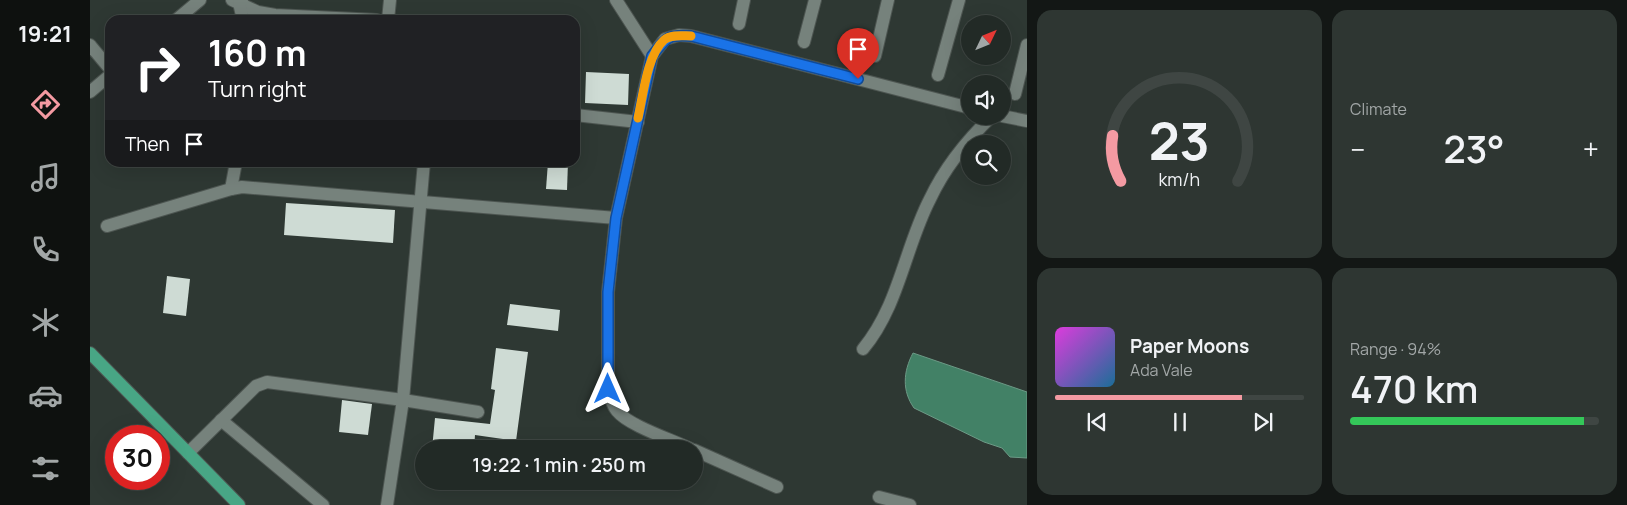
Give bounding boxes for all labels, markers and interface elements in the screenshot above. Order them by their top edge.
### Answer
north arrow [961,15,1011,65]
map controls [961,15,1011,185]
text: 19:21 [18,19,72,49]
pin [837,28,879,79]
text: 160 m [208,29,307,77]
icon: right [125,35,190,100]
icon: arrive [844,35,872,63]
text: Turn right [208,74,306,104]
button: sound [961,75,1011,125]
icon: directions [28,87,63,122]
text: Climate [1350,98,1407,120]
text: 23 [1149,105,1210,176]
text: 23° [1443,122,1505,174]
icon: arrive [180,130,208,158]
text: − [1350,130,1365,168]
text: + [1583,130,1599,168]
text: Then [125,131,170,157]
button: search [961,135,1011,185]
icon: music [28,160,63,195]
text: km/h [1159,167,1200,191]
icon: phone [28,232,63,267]
icon: climate [28,305,63,340]
text: Paper Moons [1130,333,1249,359]
text: Range · 94% [1350,338,1441,360]
text: Ada Vale [1130,359,1193,381]
position arrow [581,362,633,414]
text: 470 km [1350,362,1478,414]
icon: car [28,378,63,413]
icon: previous [1083,408,1111,436]
icon: pause [1166,408,1194,436]
icon: next [1249,408,1277,436]
speed limit sign: 30 [105,425,170,490]
icon: filters [28,451,63,486]
text: 19:22 · 1 min · 250 m [472,452,646,478]

